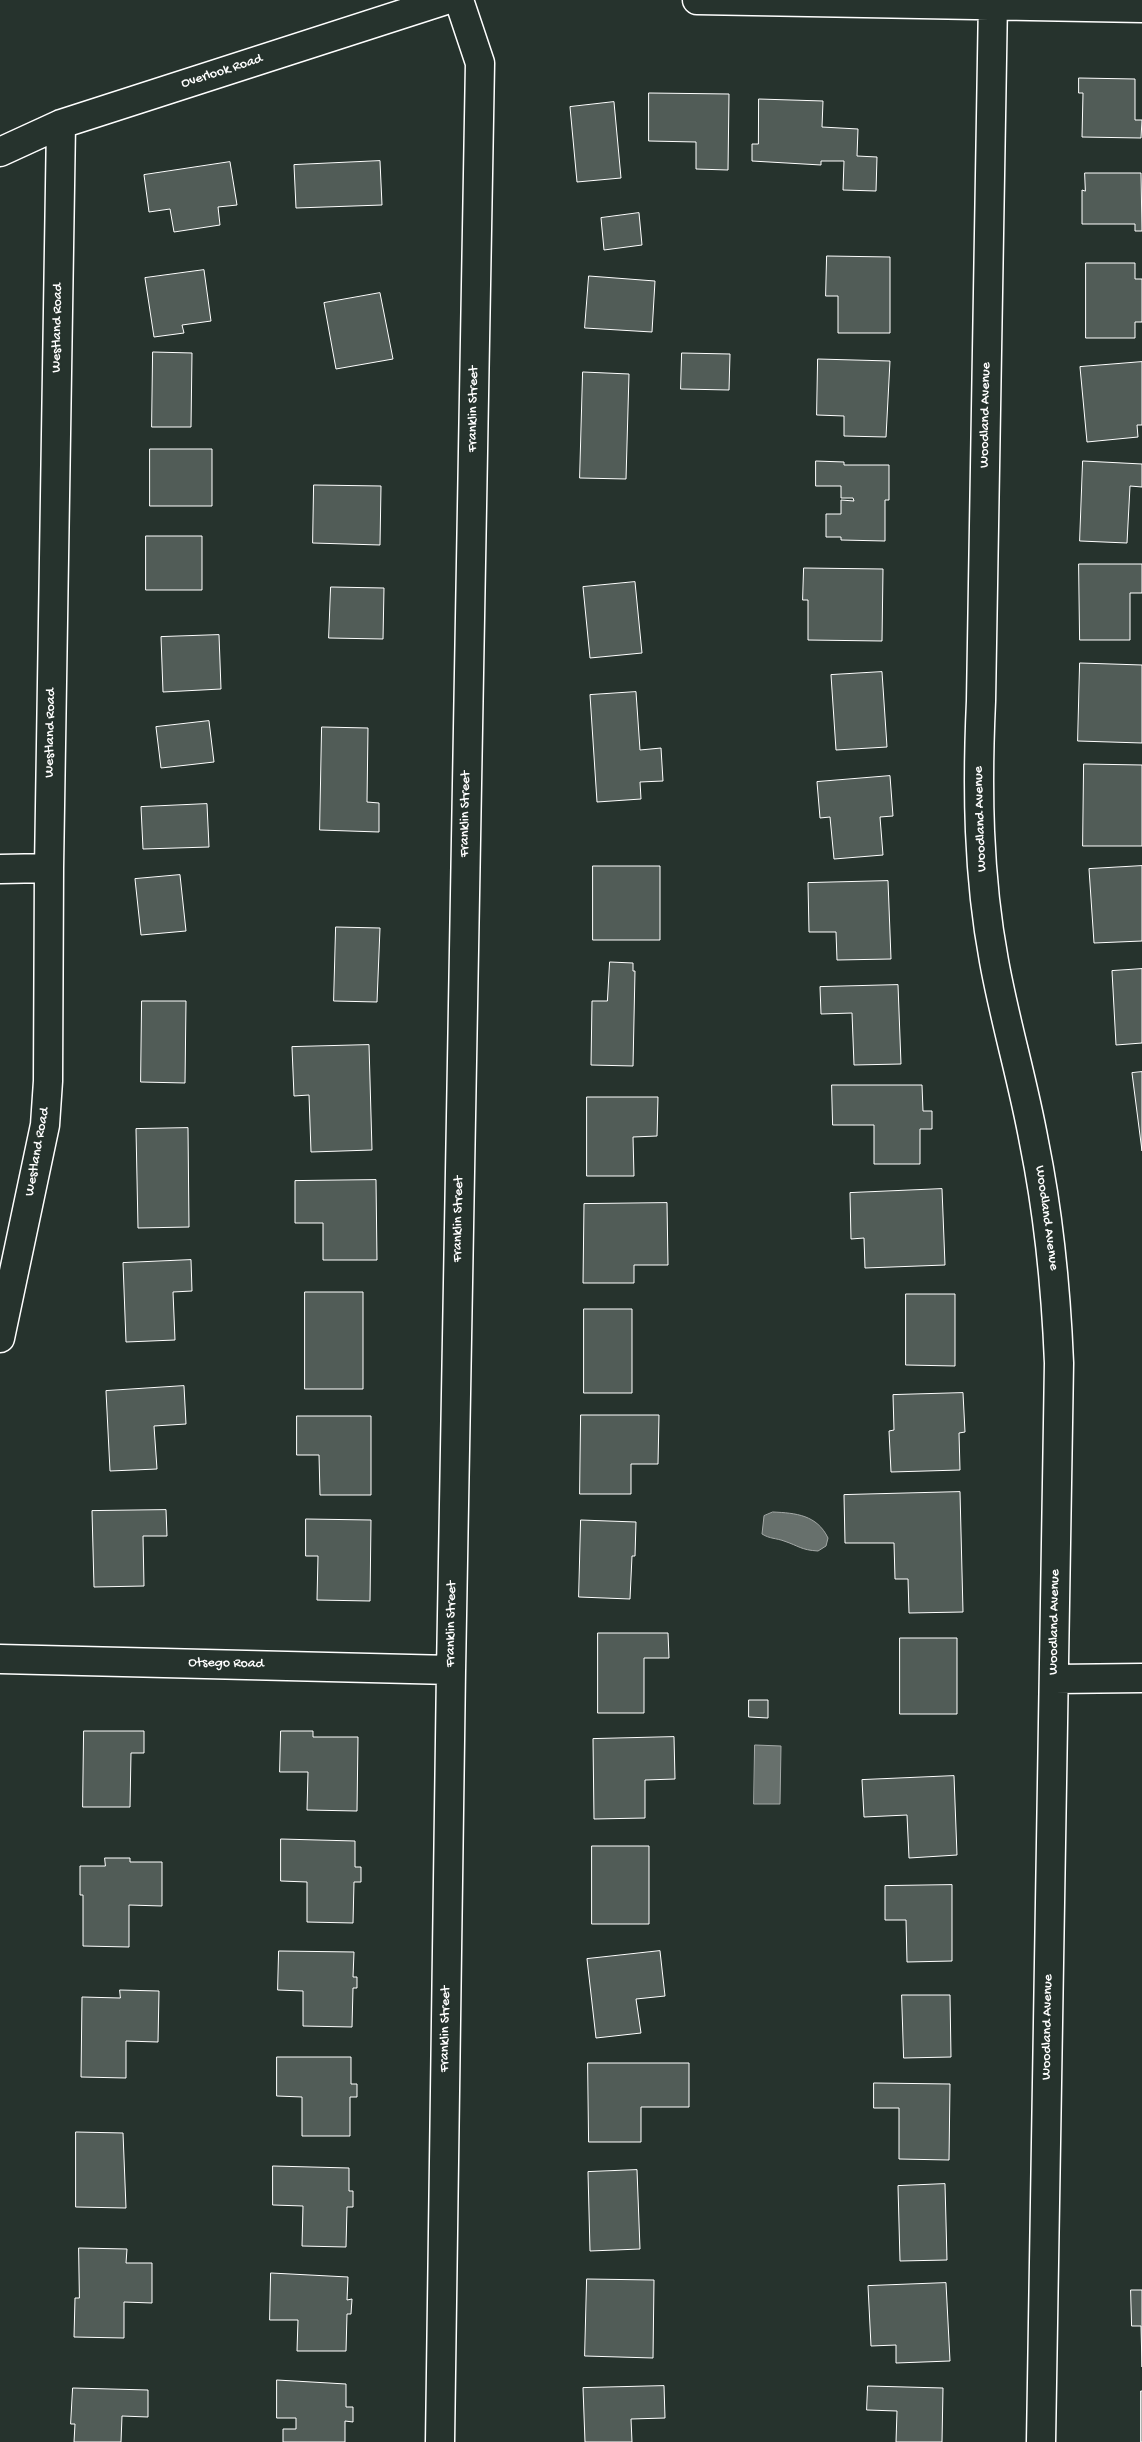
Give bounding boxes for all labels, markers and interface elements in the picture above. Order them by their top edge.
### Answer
street label: Overlook Road [179,51,265,93]
street label: Westland Road [49,283,67,373]
street label: Woodland Avenue [977,362,995,468]
street label: Franklin Street [465,366,483,452]
street label: Westland Road [42,688,60,778]
street label: Woodland Avenue [971,766,991,872]
street label: Franklin Street [457,771,475,857]
street label: Westland Road [22,1106,54,1198]
street label: Woodland Avenue [1030,1164,1062,1272]
street label: Franklin Street [450,1176,468,1262]
street label: Woodland Avenue [1046,1569,1064,1675]
street label: Franklin Street [443,1581,461,1667]
street label: Otsego Road [188,1655,264,1673]
street label: Woodland Avenue [1039,1974,1057,2080]
street label: Franklin Street [437,1986,455,2072]

